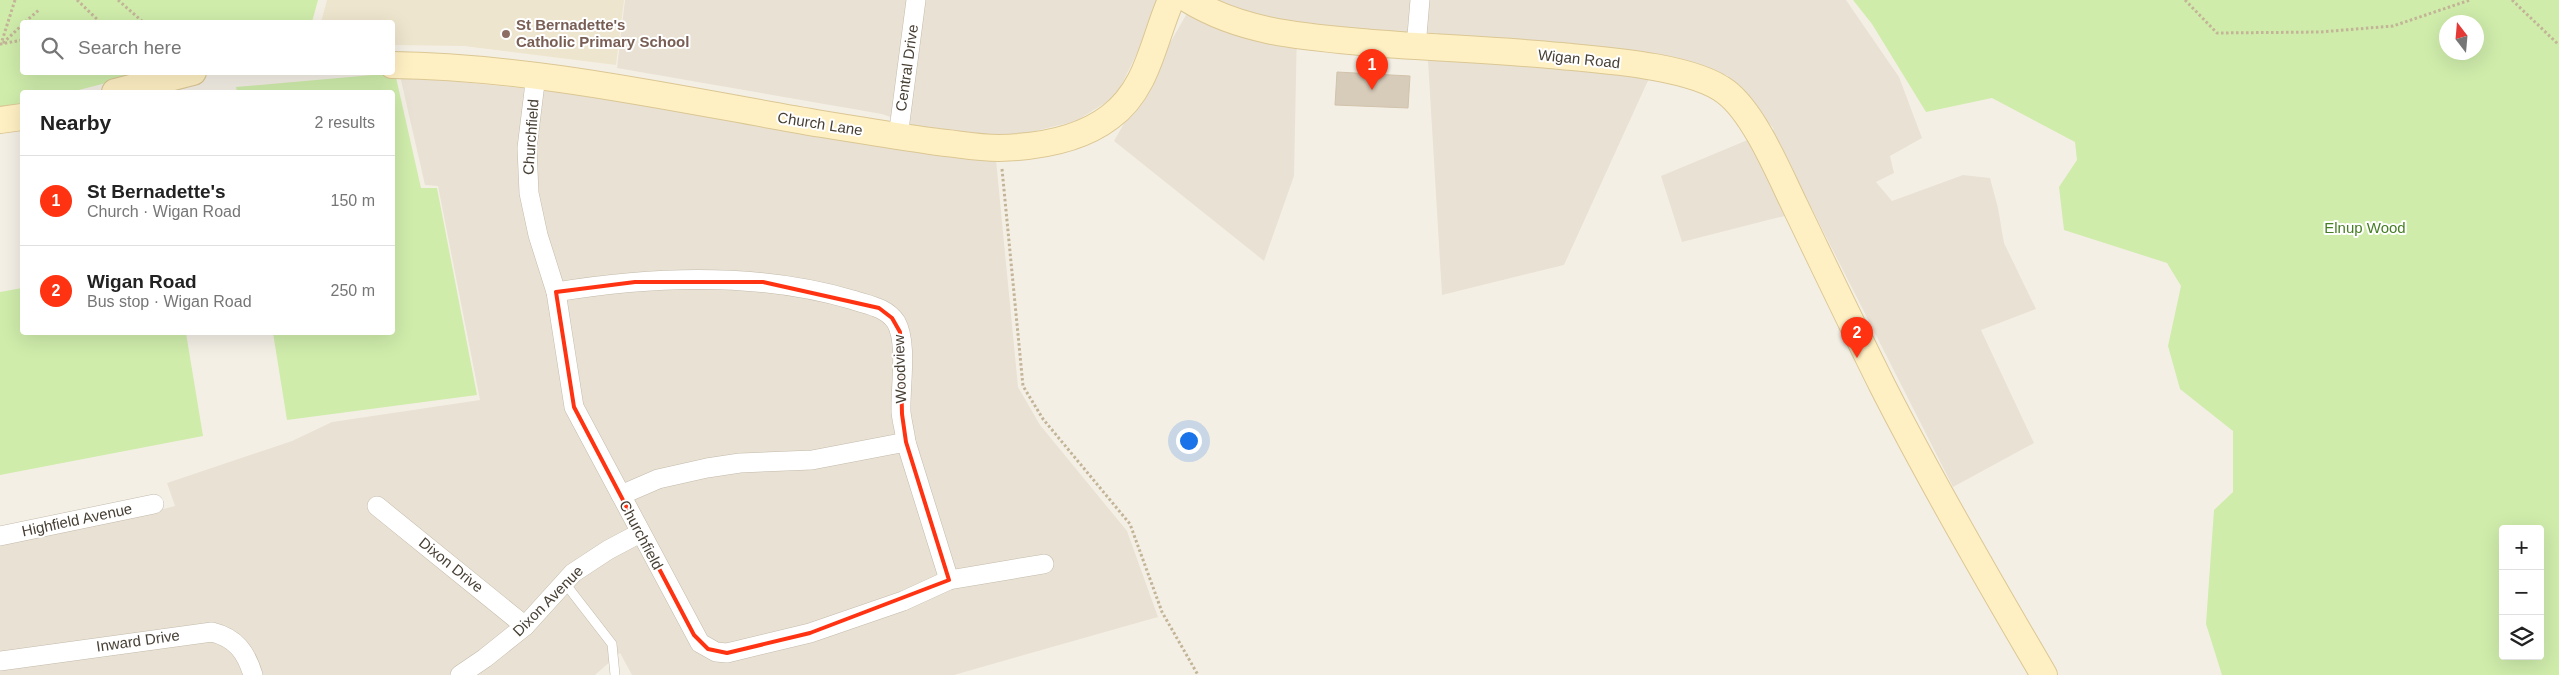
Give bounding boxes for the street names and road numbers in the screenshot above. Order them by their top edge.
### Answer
street label: Central Drive [892,23,921,112]
street label: Wigan Road [1537,46,1621,71]
street label: Churchfield [519,99,542,175]
street label: Church Lane [776,108,864,139]
street label: Woodview [890,334,909,404]
street label: Churchfield [616,497,667,572]
street label: Highfield Avenue [20,500,134,540]
street label: Dixon Drive [416,534,487,596]
street label: Dixon Avenue [509,562,586,639]
street label: Inward Drive [95,626,181,655]

